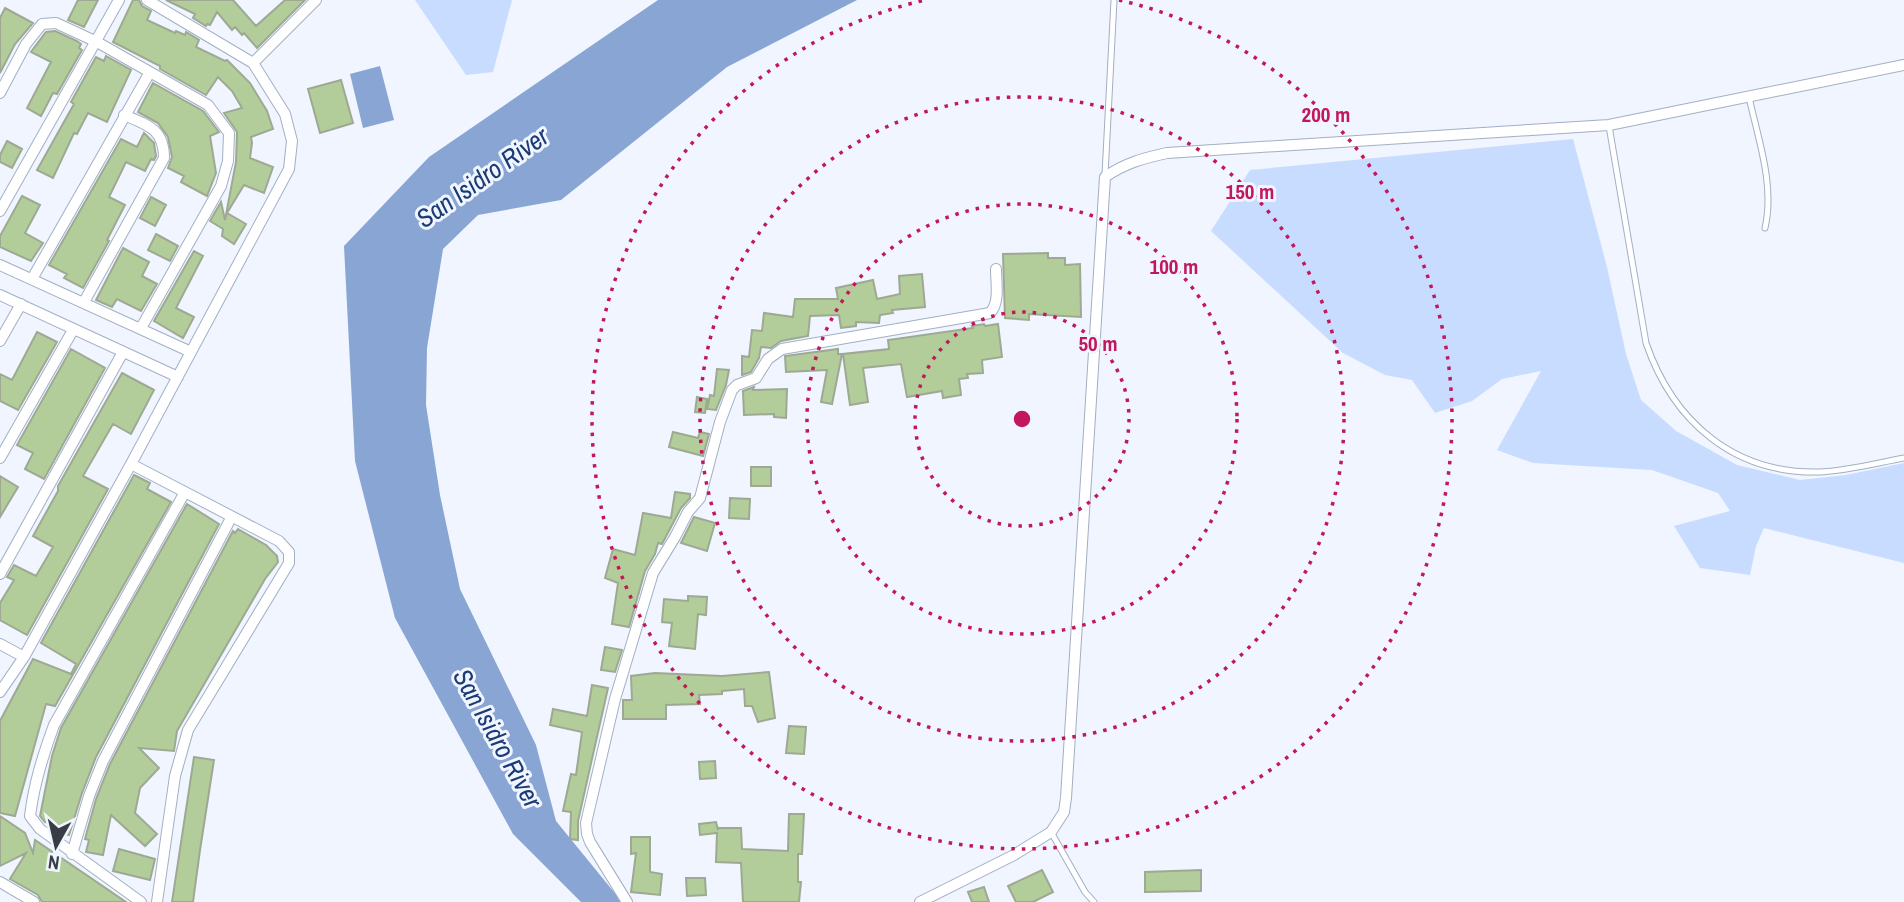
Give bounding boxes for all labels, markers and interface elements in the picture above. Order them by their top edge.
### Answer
text: 200 m [1302,100,1350,129]
water label: San Isidro River [409,118,556,236]
text: 150 m [1226,177,1274,206]
text: 100 m [1150,252,1198,281]
text: 50 m [1078,329,1118,358]
centre of rings [1010,407,1034,431]
water label: San Isidro River [445,662,551,815]
north arrow [21,811,91,881]
text: N [46,849,61,876]

